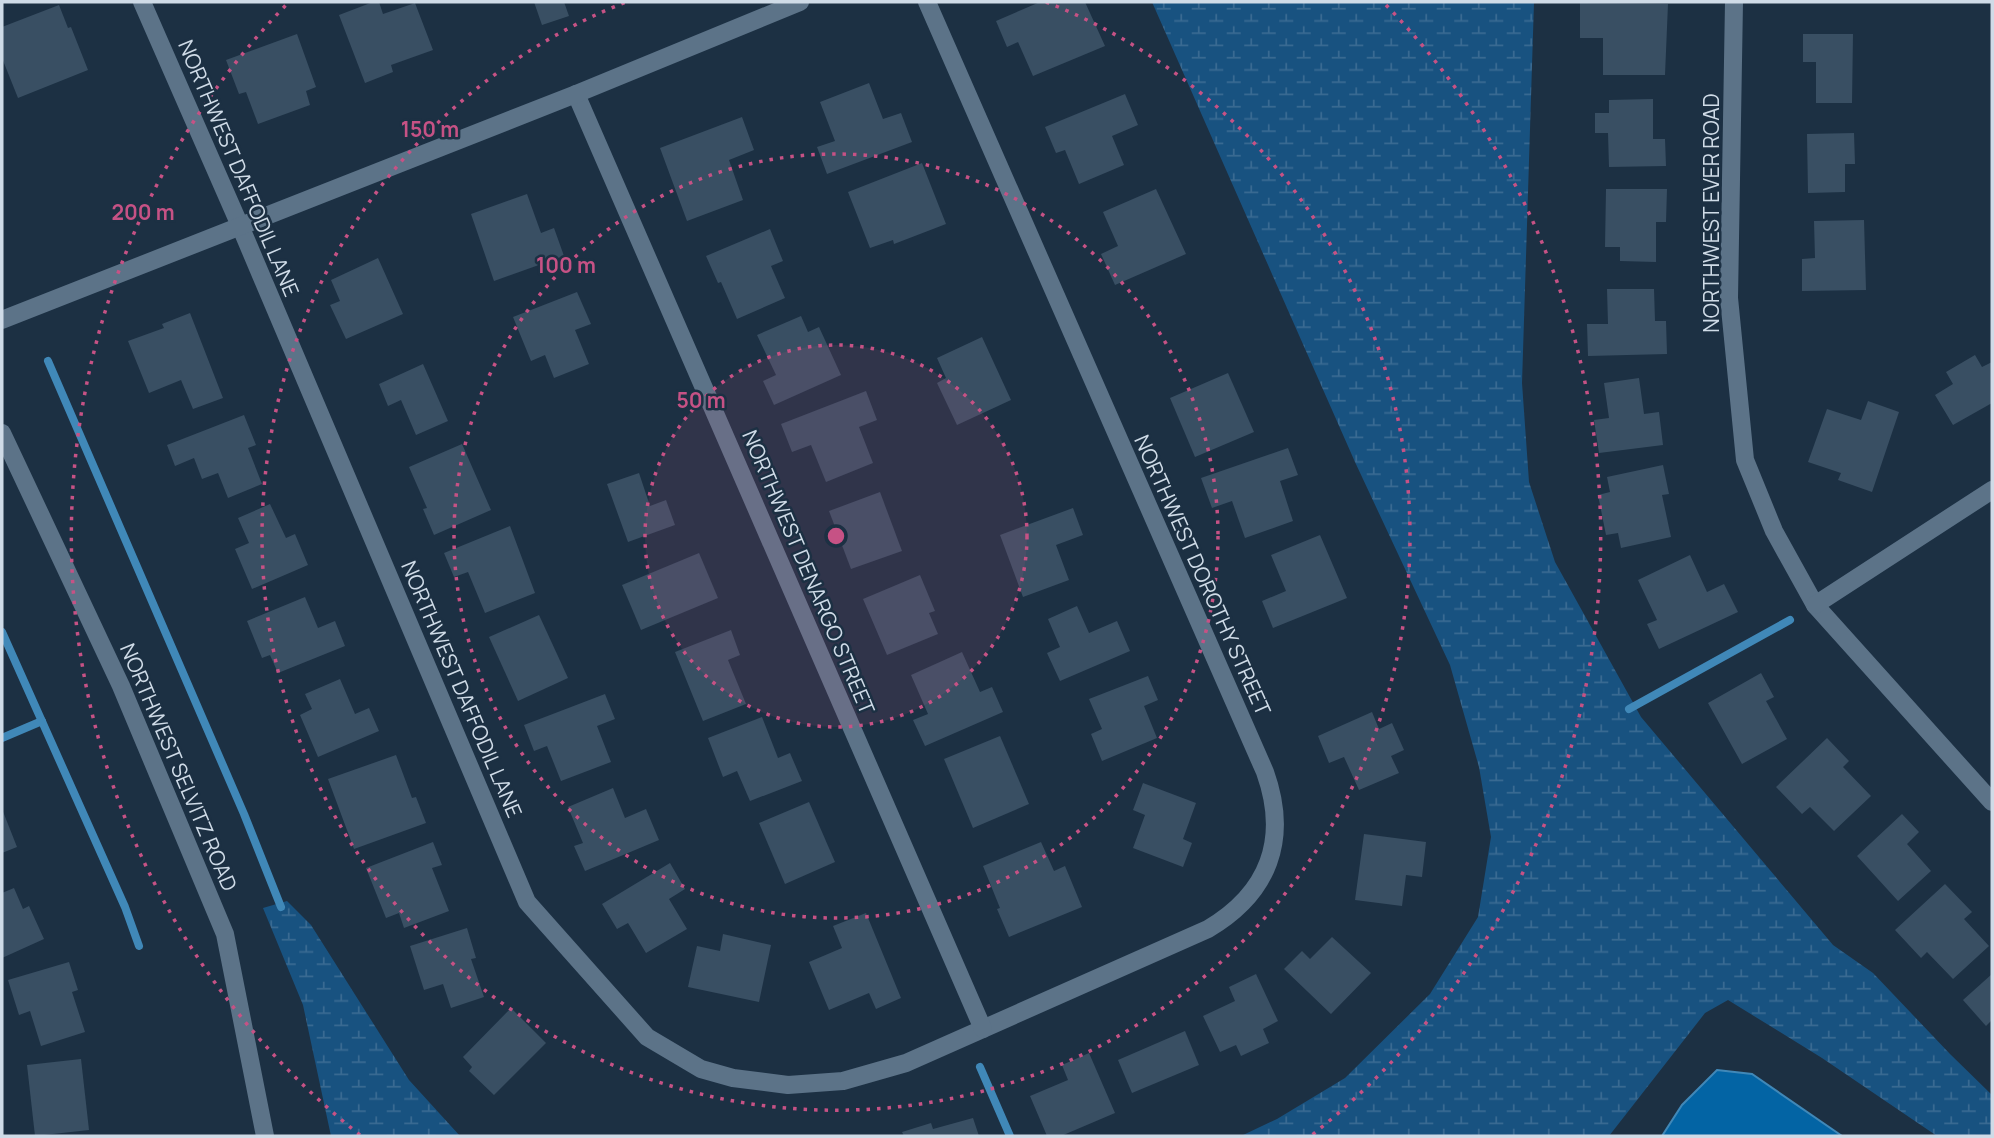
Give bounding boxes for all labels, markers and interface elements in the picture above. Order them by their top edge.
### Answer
street label: NORTHWEST DAFFODIL LANE [172,35,306,301]
street label: NORTHWEST EVER ROAD [1697,93,1725,333]
text: 150 m [401,115,459,143]
text: 200 m [111,198,175,226]
text: 100 m [536,251,596,279]
text: 50 m [676,386,726,414]
street label: NORTHWEST DENARGO STREET [736,426,882,719]
street label: NORTHWEST DOROTHY STREET [1128,430,1278,720]
centre of rings [824,524,848,548]
street label: NORTHWEST DAFFODIL LANE [395,556,529,822]
street label: NORTHWEST SELVITZ ROAD [114,639,244,895]

